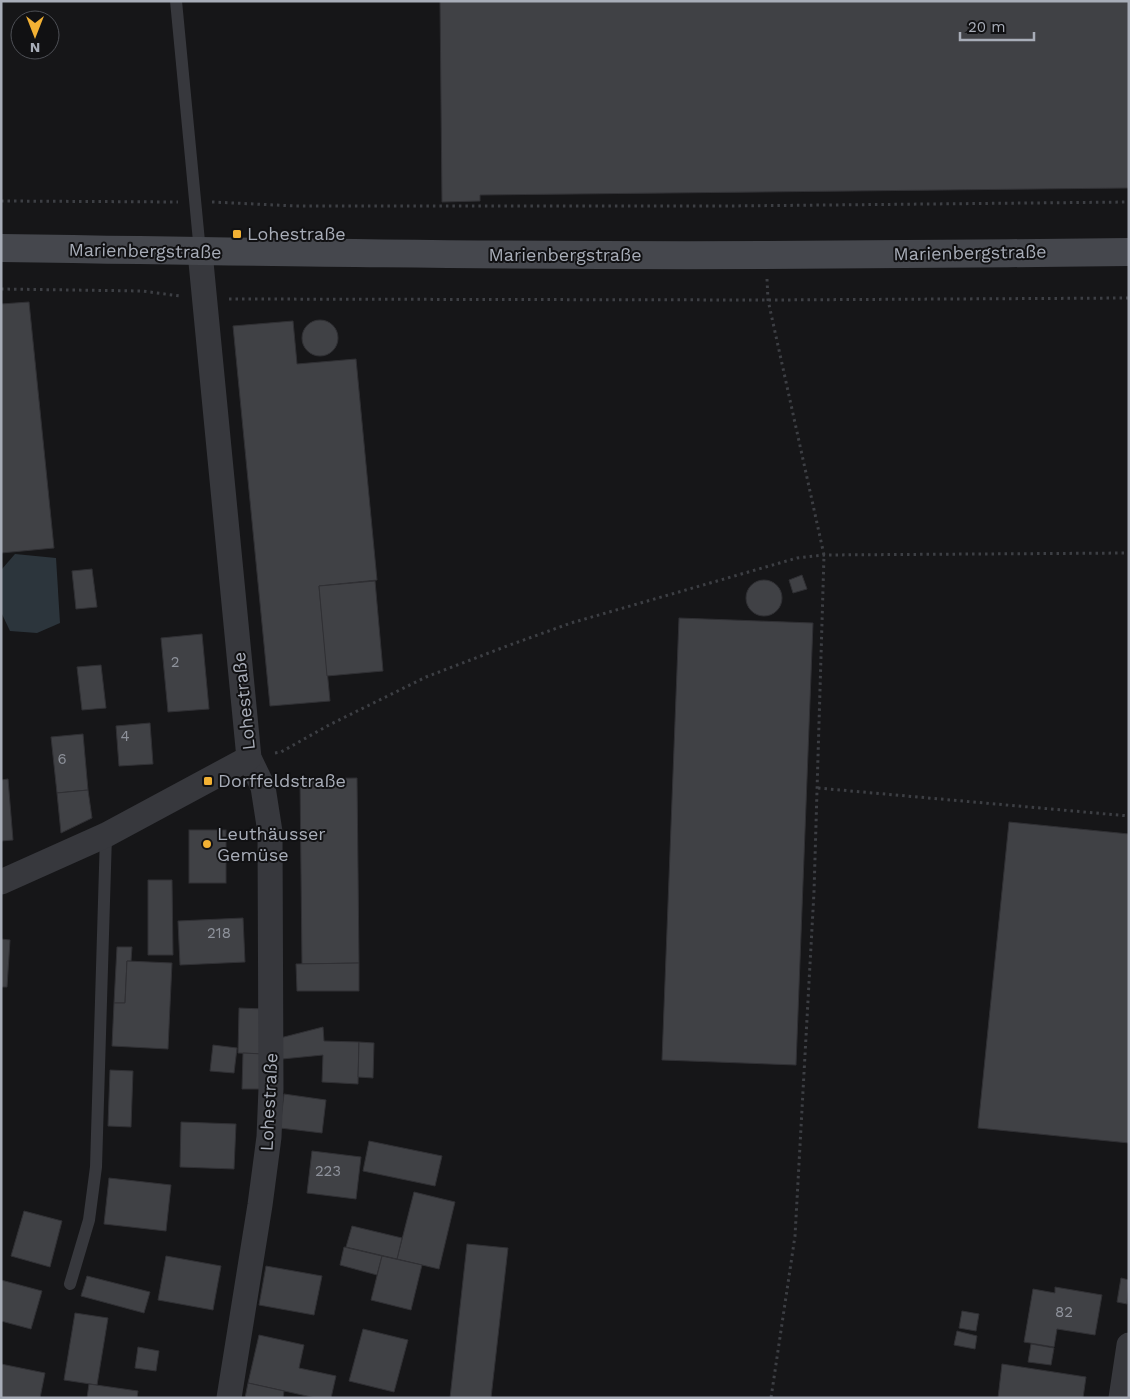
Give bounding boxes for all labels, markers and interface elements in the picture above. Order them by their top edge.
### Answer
north arrow [10,10,60,60]
scale bar [960,10,1034,42]
text: 20 m [968,18,1006,36]
text: N [30,40,40,56]
place label: Lohestraße [247,223,346,244]
marker: Lohestraße [231,228,243,240]
street label: Marienbergstraße [68,239,222,262]
street label: Marienbergstraße [893,241,1047,264]
street label: Marienbergstraße [488,244,642,265]
street label: Lohestraße [228,651,259,751]
house number: 2 [171,653,179,671]
house number: 4 [120,727,130,745]
house number: 6 [57,750,67,768]
place label: Dorffeldstraße [218,770,346,791]
marker: Dorffeldstraße [202,775,214,787]
place label: Leuthäusser Gemüse [217,823,326,865]
marker: Leuthäusser Gemüse [201,838,213,850]
house number: 218 [207,924,231,942]
street label: Lohestraße [255,1052,282,1152]
house number: 223 [315,1162,341,1180]
house number: 82 [1055,1303,1073,1321]

